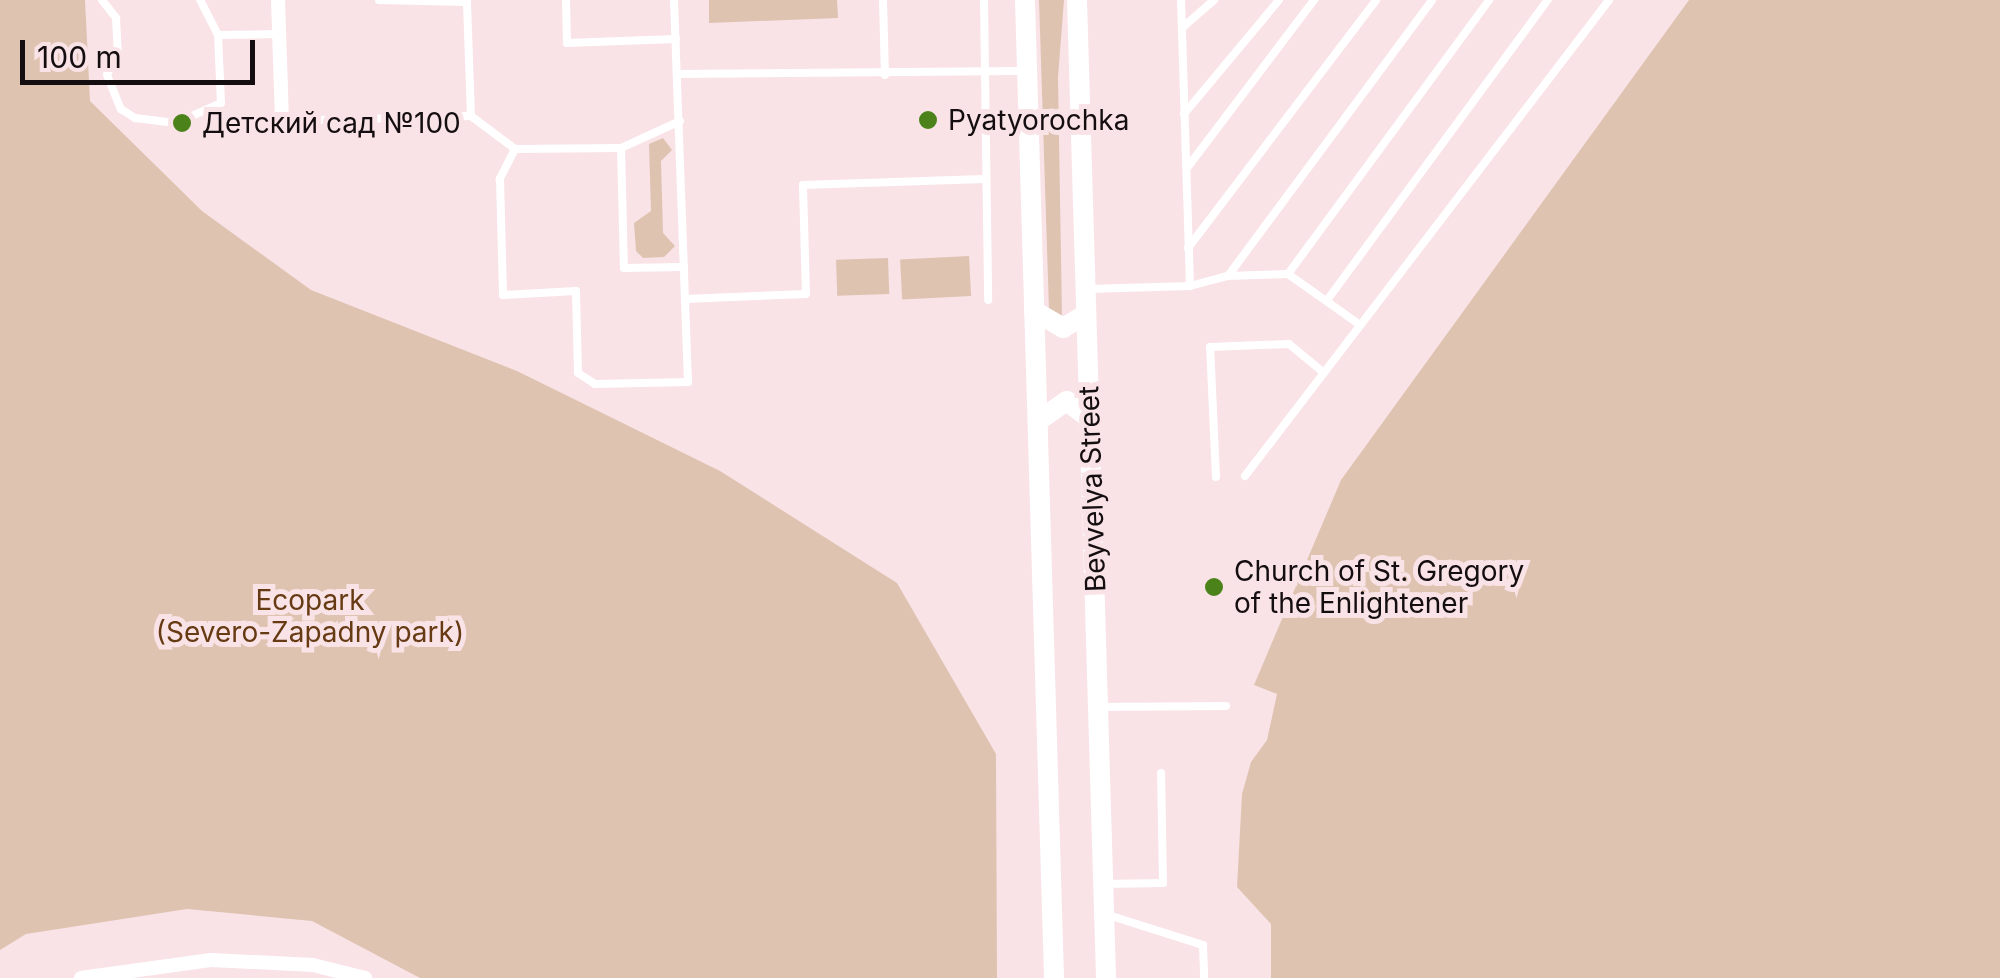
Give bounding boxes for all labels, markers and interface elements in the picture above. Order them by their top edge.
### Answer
scale bar [25,20,260,82]
text: 100 m [37,39,122,75]
place label: Pyatyorochka [948,103,1129,137]
place label: Детский сад №100 [202,106,461,140]
marker: Pyatyorochka [917,109,939,131]
marker: Детский сад №100 [171,112,193,134]
street label: Beyvelya Street [1072,385,1112,593]
place label: Church of St. Gregory of the Enlightener [1234,554,1524,620]
marker: Church of St. Gregory of the Enlightener [1203,576,1225,598]
park label: Ecopark (Severo-Zapadny park) [156,583,464,649]

